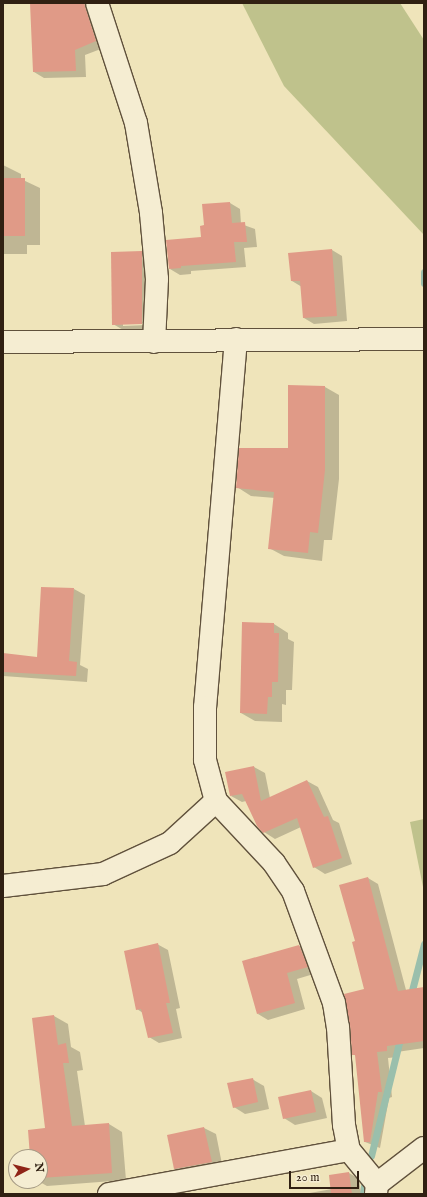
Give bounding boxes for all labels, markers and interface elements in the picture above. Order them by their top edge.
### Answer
north arrow [8,1149,48,1189]
text: N [31,1162,46,1173]
scale bar [291,1163,361,1189]
text: 20 m [296,1170,319,1185]

